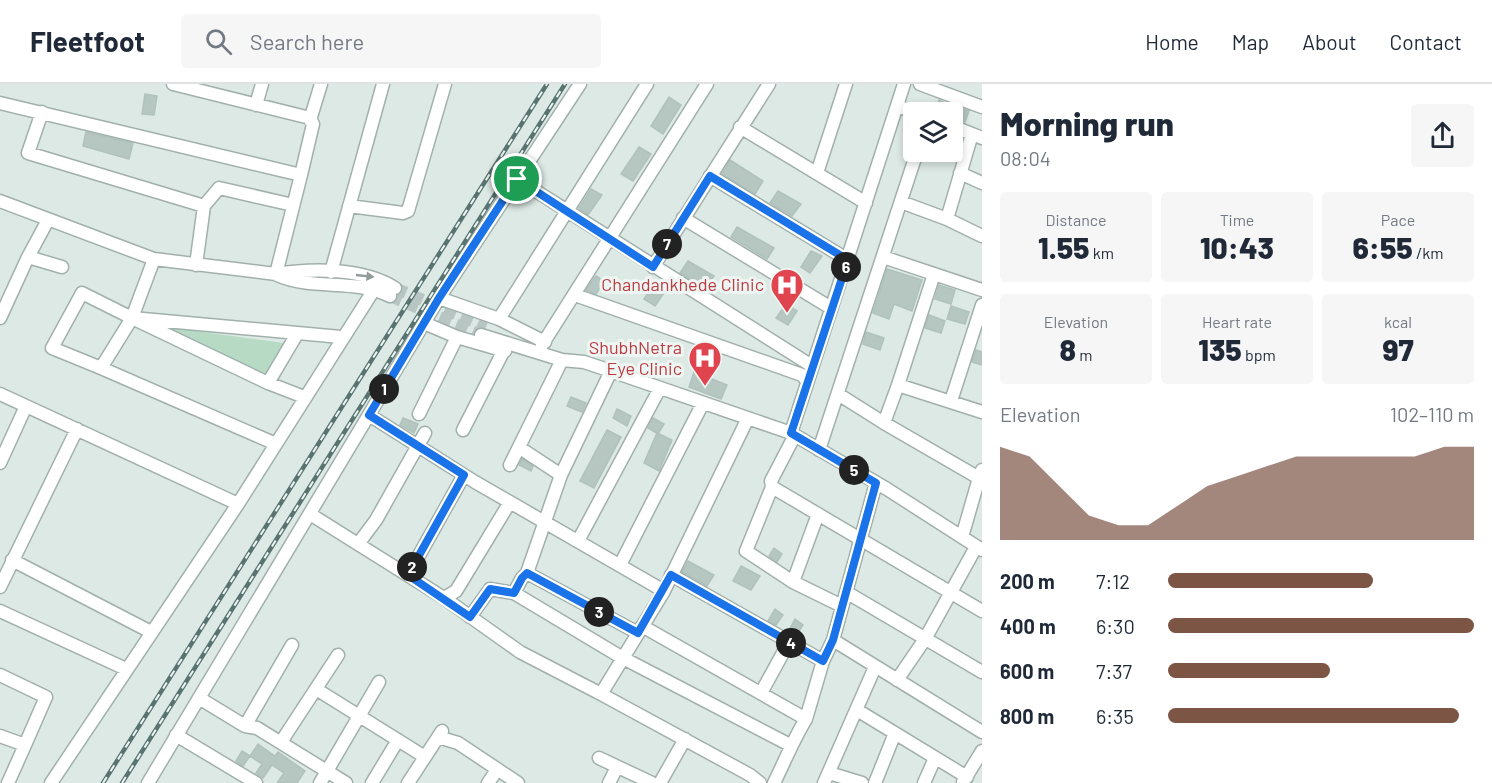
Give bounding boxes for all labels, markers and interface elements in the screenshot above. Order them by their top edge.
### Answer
search box [181,14,601,68]
text: Fleetfoot [30,24,145,58]
icon: search [202,25,235,58]
text: Search here [250,28,364,54]
text: Home [1145,29,1199,54]
text: Map [1232,29,1269,54]
text: About [1302,29,1357,54]
text: Contact [1390,29,1462,54]
map controls [903,102,963,162]
button: layers [903,102,963,162]
text: Morning run [1000,103,1174,143]
button: share [1411,104,1474,167]
text: 08:04 [1000,146,1051,170]
pin [491,153,542,204]
icon: arrive [500,162,533,195]
text: Distance [1046,210,1106,229]
text: Time [1220,210,1254,229]
text: Pace [1381,210,1415,229]
pin: 7 [652,229,682,259]
text: 1.55 [1038,229,1090,265]
text: 10:43 [1200,229,1274,265]
text: 6:55 [1352,229,1413,265]
text: 7 [663,234,671,253]
text: km [1090,243,1114,262]
text: /km [1413,243,1444,262]
pin: 6 [831,252,861,282]
text: 6 [842,257,850,276]
hospital icon: Chandankhede Clinic [769,267,805,314]
one-way arrow [355,271,374,281]
place label: Chandankhede Clinic [601,273,764,295]
text: Elevation [1044,312,1108,331]
text: Heart rate [1202,312,1272,331]
text: kcal [1384,312,1412,331]
text: 8 [1060,331,1076,367]
text: 135 [1198,331,1242,367]
text: 97 [1382,331,1414,367]
place label: ShubhNetra Eye Clinic [589,336,682,379]
hospital icon: ShubhNetra Eye Clinic [687,340,723,387]
text: m [1076,345,1092,364]
text: bpm [1242,345,1276,364]
pin: 1 [369,374,399,404]
text: 1 [381,379,387,398]
text: Elevation [1000,402,1081,426]
text: 102–110 m [1390,402,1474,426]
pin: 5 [839,455,869,485]
text: 5 [850,460,858,479]
pin: 2 [397,552,427,582]
text: 2 [408,557,416,576]
text: 200 m [1000,569,1055,593]
text: 7:12 [1096,569,1130,593]
pin: 3 [584,597,614,627]
text: 3 [595,602,603,621]
text: 400 m [1000,614,1056,638]
text: 6:30 [1096,614,1135,638]
pin: 4 [776,628,806,658]
text: 4 [786,633,796,652]
text: 600 m [1000,659,1054,683]
text: 7:37 [1096,659,1132,683]
text: 800 m [1000,704,1054,728]
text: 6:35 [1096,704,1134,728]

